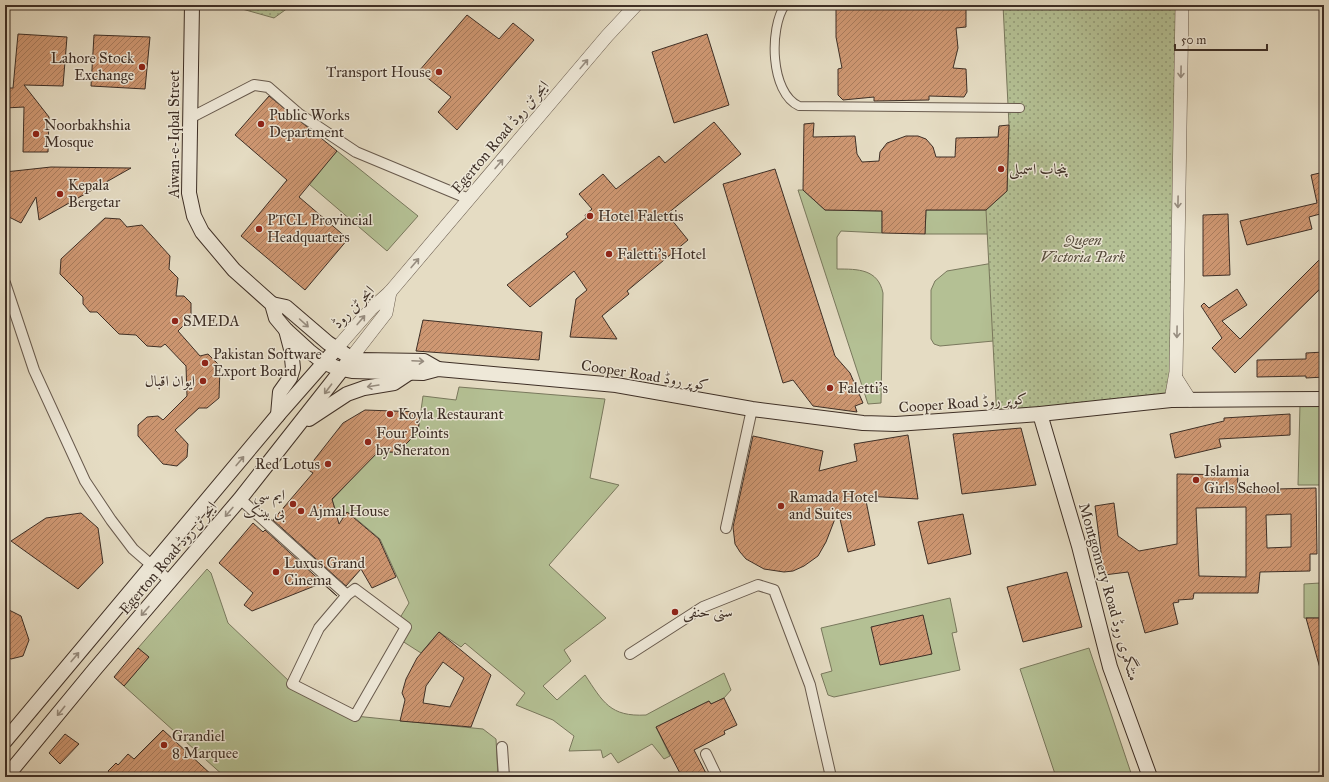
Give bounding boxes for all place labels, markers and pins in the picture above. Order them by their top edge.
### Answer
place label: Lahore Stock Exchange [51,49,134,84]
marker: Lahore Stock Exchange [137,62,147,72]
place label: Transport House [326,63,431,81]
marker: Transport House [434,67,444,77]
place label: Public Works Department [269,106,350,141]
place label: Noorbakhshia Mosque [44,116,131,152]
marker: Public Works Department [256,119,266,129]
marker: Noorbakhshia Mosque [31,129,41,139]
place label: پنجاب اسمبلی [1009,160,1069,180]
marker: پنجاب اسمبلی [996,164,1006,174]
place label: Kepala Bergetar [68,176,121,211]
marker: Kepala Bergetar [55,189,65,199]
place label: Hotel Falettis [598,207,684,225]
place label: PTCL Provincial Headquarters [267,211,373,247]
marker: Hotel Falettis [585,211,595,221]
marker: PTCL Provincial Headquarters [254,224,264,234]
place label: Faletti's Hotel [617,245,707,263]
marker: Faletti's Hotel [604,249,614,259]
place label: SMEDA [183,312,240,330]
marker: SMEDA [170,316,180,326]
place label: Pakistan Software Export Board [213,345,322,380]
marker: Pakistan Software Export Board [200,358,210,368]
place label: ایوان اقبال [145,372,195,390]
marker: ایوان اقبال [198,376,208,386]
place label: Faletti's [838,379,888,397]
marker: Faletti's [825,383,835,393]
place label: Koyla Restaurant [398,405,504,423]
marker: Koyla Restaurant [385,409,395,419]
place label: Four Points by Sheraton [376,424,450,459]
marker: Four Points by Sheraton [363,437,373,447]
place label: Red Lotus [255,455,320,473]
marker: Red Lotus [323,459,333,469]
place label: Islamia Girls School [1204,462,1281,497]
marker: Islamia Girls School [1191,475,1201,485]
place label: ایم سی بی بینک [243,486,285,523]
place label: Ramada Hotel and Suites [789,488,879,523]
marker: ایم سی بی بینک [288,499,298,509]
marker: Ramada Hotel and Suites [776,501,786,511]
place label: Ajmal House [308,502,389,520]
marker: Ajmal House [296,506,306,516]
place label: Luxus Grand Cinema [284,554,365,589]
marker: Luxus Grand Cinema [271,567,281,577]
place label: سنی حنفی [683,603,733,623]
marker: سنی حنفی [670,607,680,617]
place label: Grandiel 8 Marquee [172,727,238,763]
marker: Grandiel 8 Marquee [159,740,169,750]

